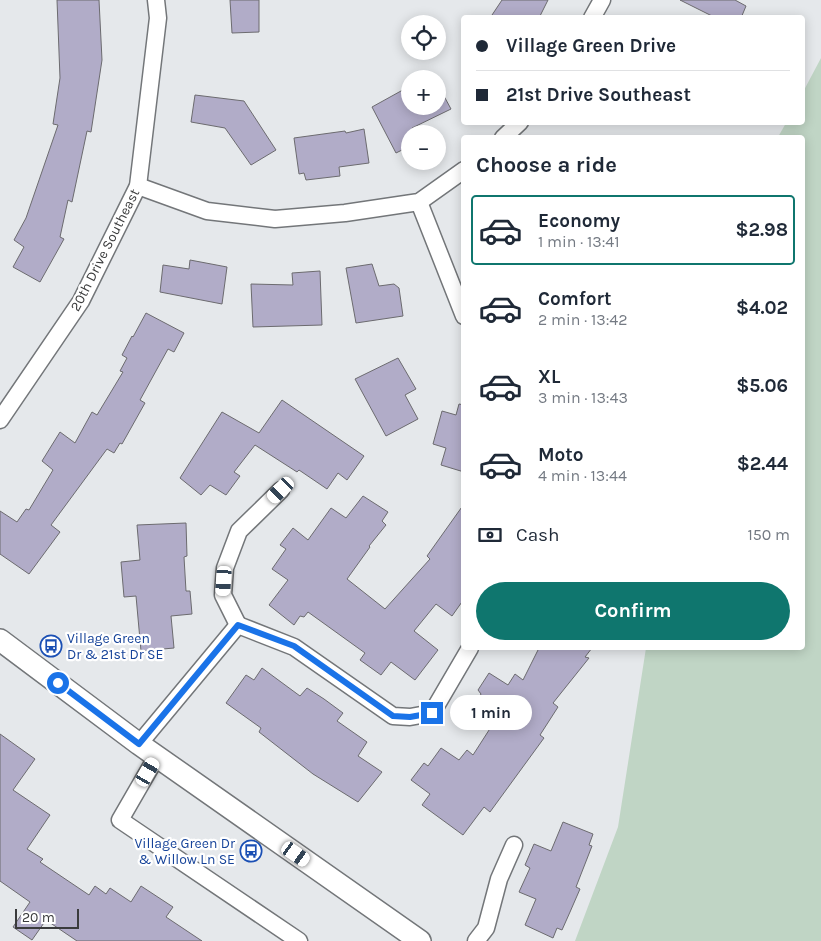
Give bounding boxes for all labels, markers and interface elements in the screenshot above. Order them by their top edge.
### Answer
map controls [401,15,446,170]
button: locate [401,15,446,60]
text: Village Green Drive [506,35,676,57]
button: + [401,70,446,115]
text: 21st Drive Southeast [506,84,691,106]
button: − [401,125,446,170]
text: Choose a ride [476,152,617,178]
street label: 20th Drive Southeast [67,186,143,314]
icon: car [478,208,523,253]
text: Economy [538,210,620,232]
text: $2.98 [735,219,788,241]
text: 1 min · 13:41 [538,232,620,251]
icon: car [478,286,523,331]
text: Comfort [538,288,612,310]
text: $4.02 [736,297,788,319]
text: 2 min · 13:42 [538,310,628,329]
icon: car [478,364,523,409]
text: XL [538,366,560,388]
text: $5.06 [736,375,788,397]
text: 3 min · 13:43 [538,388,628,407]
icon: car [478,442,523,487]
text: Moto [538,444,584,466]
text: $2.44 [737,453,788,475]
text: 4 min · 13:44 [538,466,627,485]
car [264,474,297,506]
icon: cash [476,521,504,549]
text: Cash [516,524,560,546]
text: 150 m [747,525,790,544]
car [215,566,232,596]
button: Confirm [476,582,790,640]
place label: Village Green Dr & 21st Dr SE [67,630,163,663]
bus stop icon: Village Green Dr & 21st Dr SE [39,634,63,658]
route start [47,672,69,694]
callout: 1 min [450,696,532,730]
route end [421,702,443,724]
text: 1 min [471,703,511,722]
car [134,755,161,789]
place label: Village Green Dr & Willow Ln SE [134,835,236,868]
bus stop icon: Village Green Dr & Willow Ln SE [239,839,263,863]
car [279,839,312,869]
scale bar [15,906,79,929]
text: 20 m [22,909,55,926]

